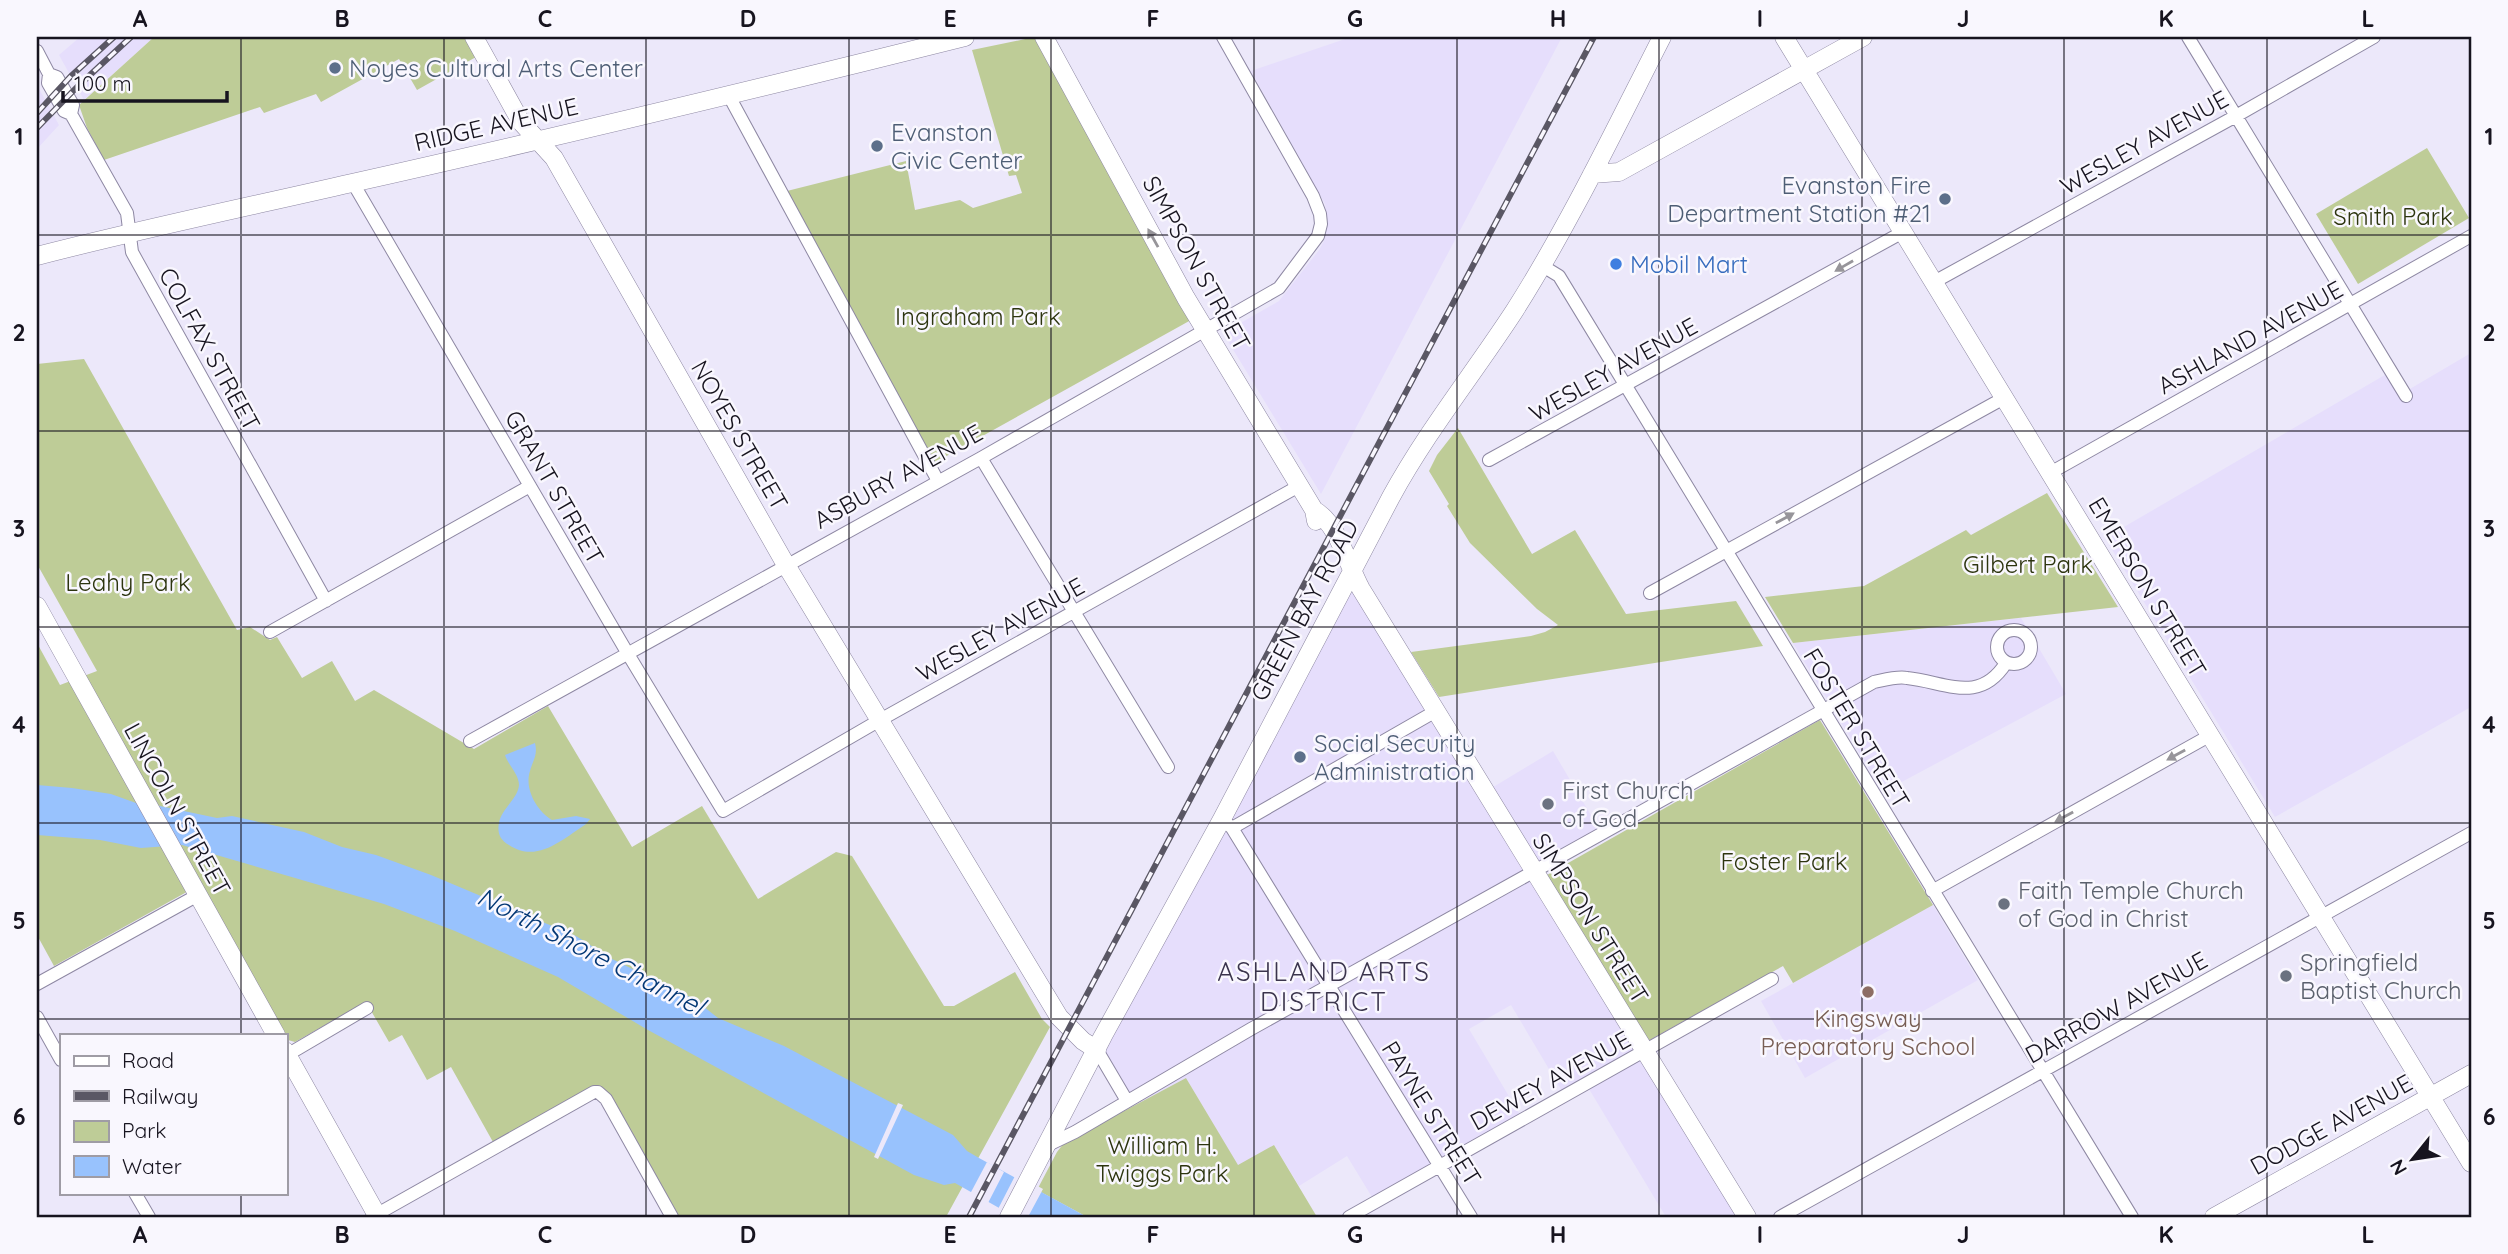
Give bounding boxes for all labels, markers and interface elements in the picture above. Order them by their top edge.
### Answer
text: A [133,4,148,33]
text: B [334,4,350,33]
text: C [538,4,552,33]
text: D [740,4,756,33]
text: E [943,4,957,33]
text: F [1147,4,1159,33]
text: G [1347,4,1363,33]
text: H [1550,4,1566,33]
text: I [1757,4,1763,33]
text: J [1957,4,1969,33]
text: K [2158,4,2174,33]
text: L [2362,4,2374,33]
place label: Noyes Cultural Arts Center [349,53,643,83]
scale bar [63,60,228,104]
marker: Noyes Cultural Arts Center [327,60,343,76]
text: 100 m [74,70,132,96]
street label: WESLEY AVENUE [2055,83,2233,201]
street label: RIDGE AVENUE [411,91,581,157]
place label: Evanston Civic Center [891,117,1023,175]
text: 1 [15,122,23,151]
text: 1 [2485,122,2493,151]
marker: Evanston Civic Center [869,138,885,154]
street label: SIMPSON STREET [1137,170,1257,356]
place label: Evanston Fire Department Station #21 [1667,170,1931,228]
marker: Evanston Fire Department Station #21 [1937,191,1953,207]
park label: Smith Park [2333,201,2453,231]
one-way arrow [1148,228,1160,248]
place label: Mobil Mart [1630,249,1748,279]
marker: Mobil Mart [1608,256,1624,272]
one-way arrow [1834,260,1854,272]
street label: COLFAX STREET [153,262,267,436]
street label: ASHLAND AVENUE [2152,274,2348,400]
park label: Ingraham Park [895,301,1061,331]
street label: WESLEY AVENUE [1524,310,1702,428]
text: 2 [12,318,26,347]
text: 2 [2482,318,2496,347]
street label: NOYES STREET [685,355,795,515]
street label: GRANT STREET [499,405,611,569]
street label: ASBURY AVENUE [808,417,988,535]
street label: EMERSON STREET [2082,491,2214,683]
one-way arrow [1775,512,1794,524]
text: 3 [13,514,25,543]
street label: GREEN BAY ROAD [1244,514,1364,706]
text: 3 [2483,514,2495,543]
park label: Gilbert Park [1963,549,2093,579]
park label: Leahy Park [65,567,191,597]
street label: WESLEY AVENUE [911,570,1089,688]
street label: FOSTER STREET [1797,642,1917,814]
text: 4 [12,710,26,739]
text: 4 [2482,710,2496,739]
street label: LINCOLN STREET [118,717,238,901]
place label: Social Security Administration [1314,728,1475,786]
marker: Social Security Administration [1292,749,1308,765]
one-way arrow [2166,749,2186,761]
place label: First Church of God [1562,775,1694,833]
marker: First Church of God [1540,796,1556,812]
one-way arrow [2054,811,2074,823]
street label: SIMPSON STREET [1527,827,1655,1009]
park label: Foster Park [1720,846,1848,876]
place label: Faith Temple Church of God in Christ [2018,875,2244,933]
water label: North Shore Channel [472,880,712,1024]
marker: Faith Temple Church of God in Christ [1996,896,2012,912]
text: 5 [12,906,26,935]
text: 5 [2482,906,2496,935]
street label: DARROW AVENUE [2020,944,2212,1070]
place label: Springfield Baptist Church [2300,947,2462,1005]
district label: ASHLAND ARTS DISTRICT [1217,955,1431,1018]
marker: Springfield Baptist Church [2278,968,2294,984]
marker: Kingsway Preparatory School [1860,984,1876,1000]
place label: Kingsway Preparatory School [1760,1003,1976,1061]
street label: DEWEY AVENUE [1465,1024,1635,1136]
legend [60,1034,287,1194]
street label: PAYNE STREET [1376,1035,1488,1191]
text: Road [122,1047,174,1073]
street label: DODGE AVENUE [2245,1068,2417,1180]
text: Railway [122,1083,198,1109]
text: 6 [13,1102,25,1131]
text: 6 [2483,1102,2495,1131]
text: Park [122,1117,166,1143]
north arrow [2378,1124,2448,1194]
park label: William H. Twiggs Park [1095,1130,1229,1188]
text: Water [122,1153,182,1179]
text: A [133,1220,148,1249]
text: B [334,1220,350,1249]
text: C [538,1220,552,1249]
text: D [740,1220,756,1249]
text: E [943,1220,957,1249]
text: F [1147,1220,1159,1249]
text: G [1347,1220,1363,1249]
text: H [1550,1220,1566,1249]
text: I [1757,1220,1763,1249]
text: J [1957,1220,1969,1249]
text: K [2158,1220,2174,1249]
text: L [2362,1220,2374,1249]

